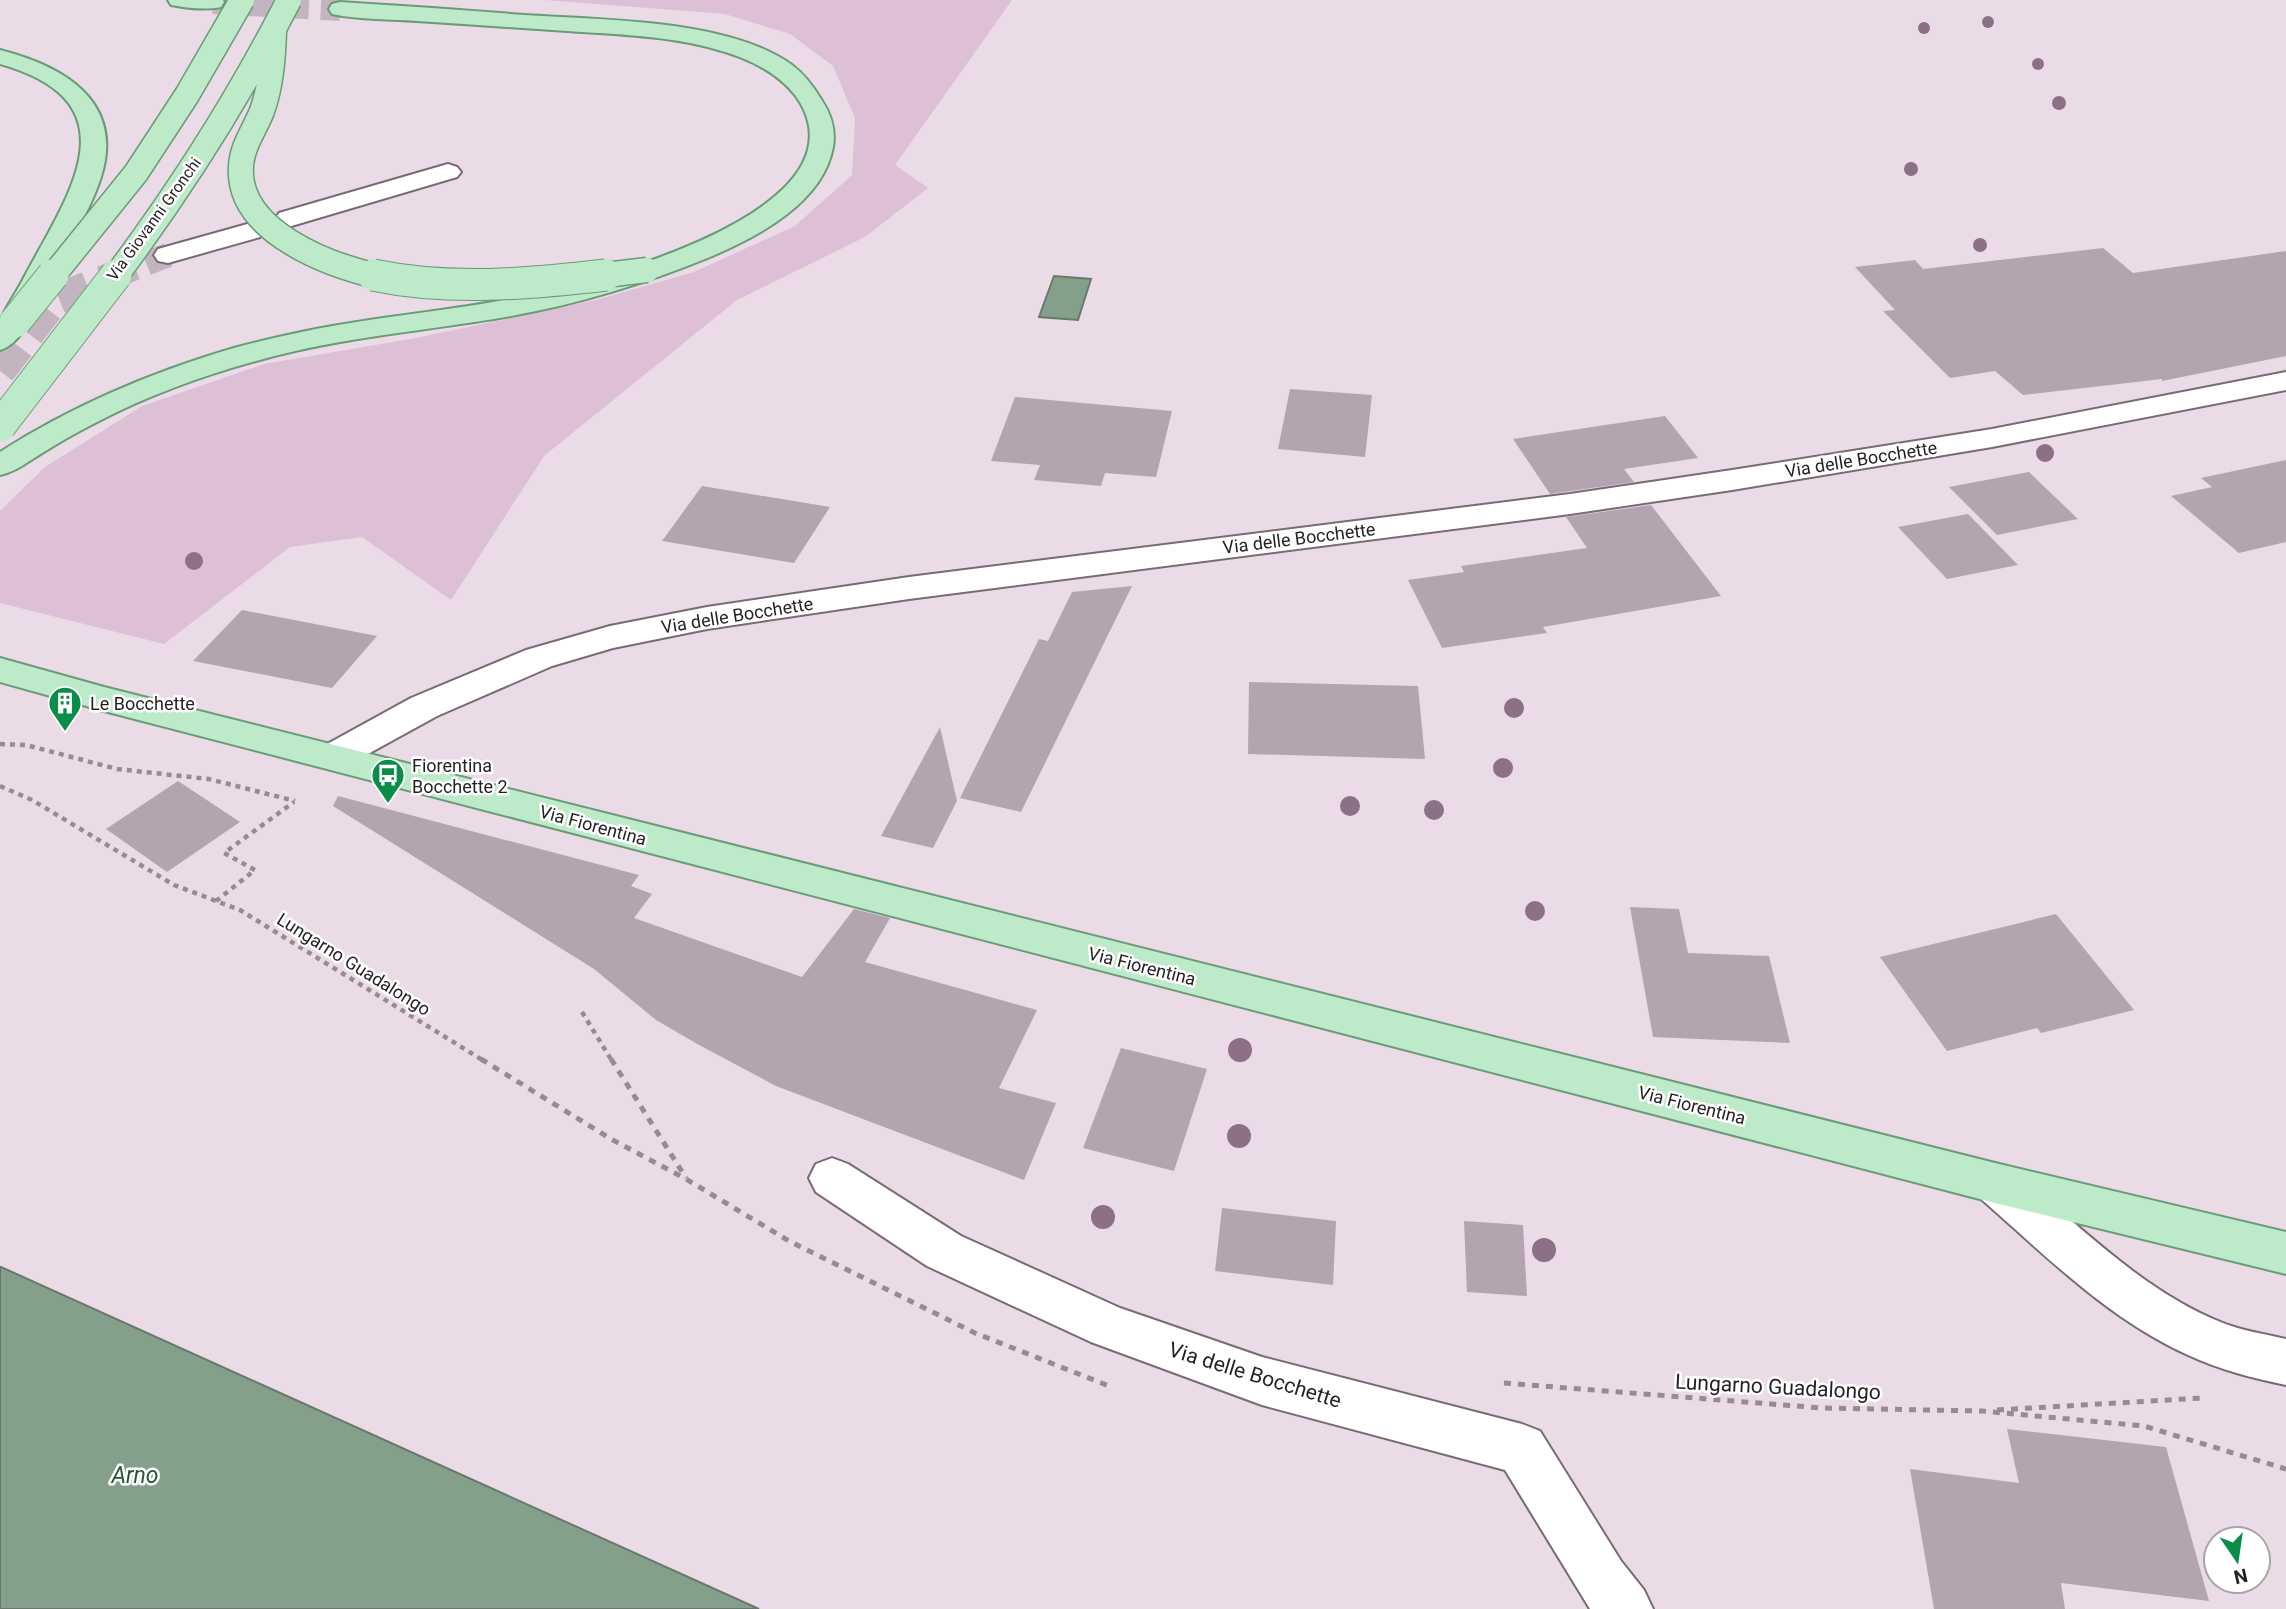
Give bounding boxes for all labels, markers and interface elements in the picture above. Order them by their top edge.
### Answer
street label: Via Giovanni Gronchi [103,154,205,284]
street label: Via delle Bocchette [1783,437,1939,481]
street label: Via delle Bocchette [1221,518,1377,558]
street label: Via delle Bocchette [659,593,815,637]
building icon: Le Bocchette [46,684,84,733]
place label: Le Bocchette [90,693,195,714]
place label: Fiorentina Bocchette 2 [412,755,508,797]
bus stop icon: Fiorentina Bocchette 2 [369,756,407,805]
street label: Via Fiorentina [537,801,649,849]
street label: Lungarno Guadalongo [274,908,434,1020]
street label: Via Fiorentina [1086,942,1198,990]
street label: Via Fiorentina [1636,1081,1748,1129]
street label: Via delle Bocchette [1166,1337,1344,1413]
street label: Lungarno Guadalongo [1674,1370,1882,1404]
water label: Arno [110,1462,159,1489]
north arrow [2202,1525,2272,1595]
text: N [2232,1563,2250,1589]

